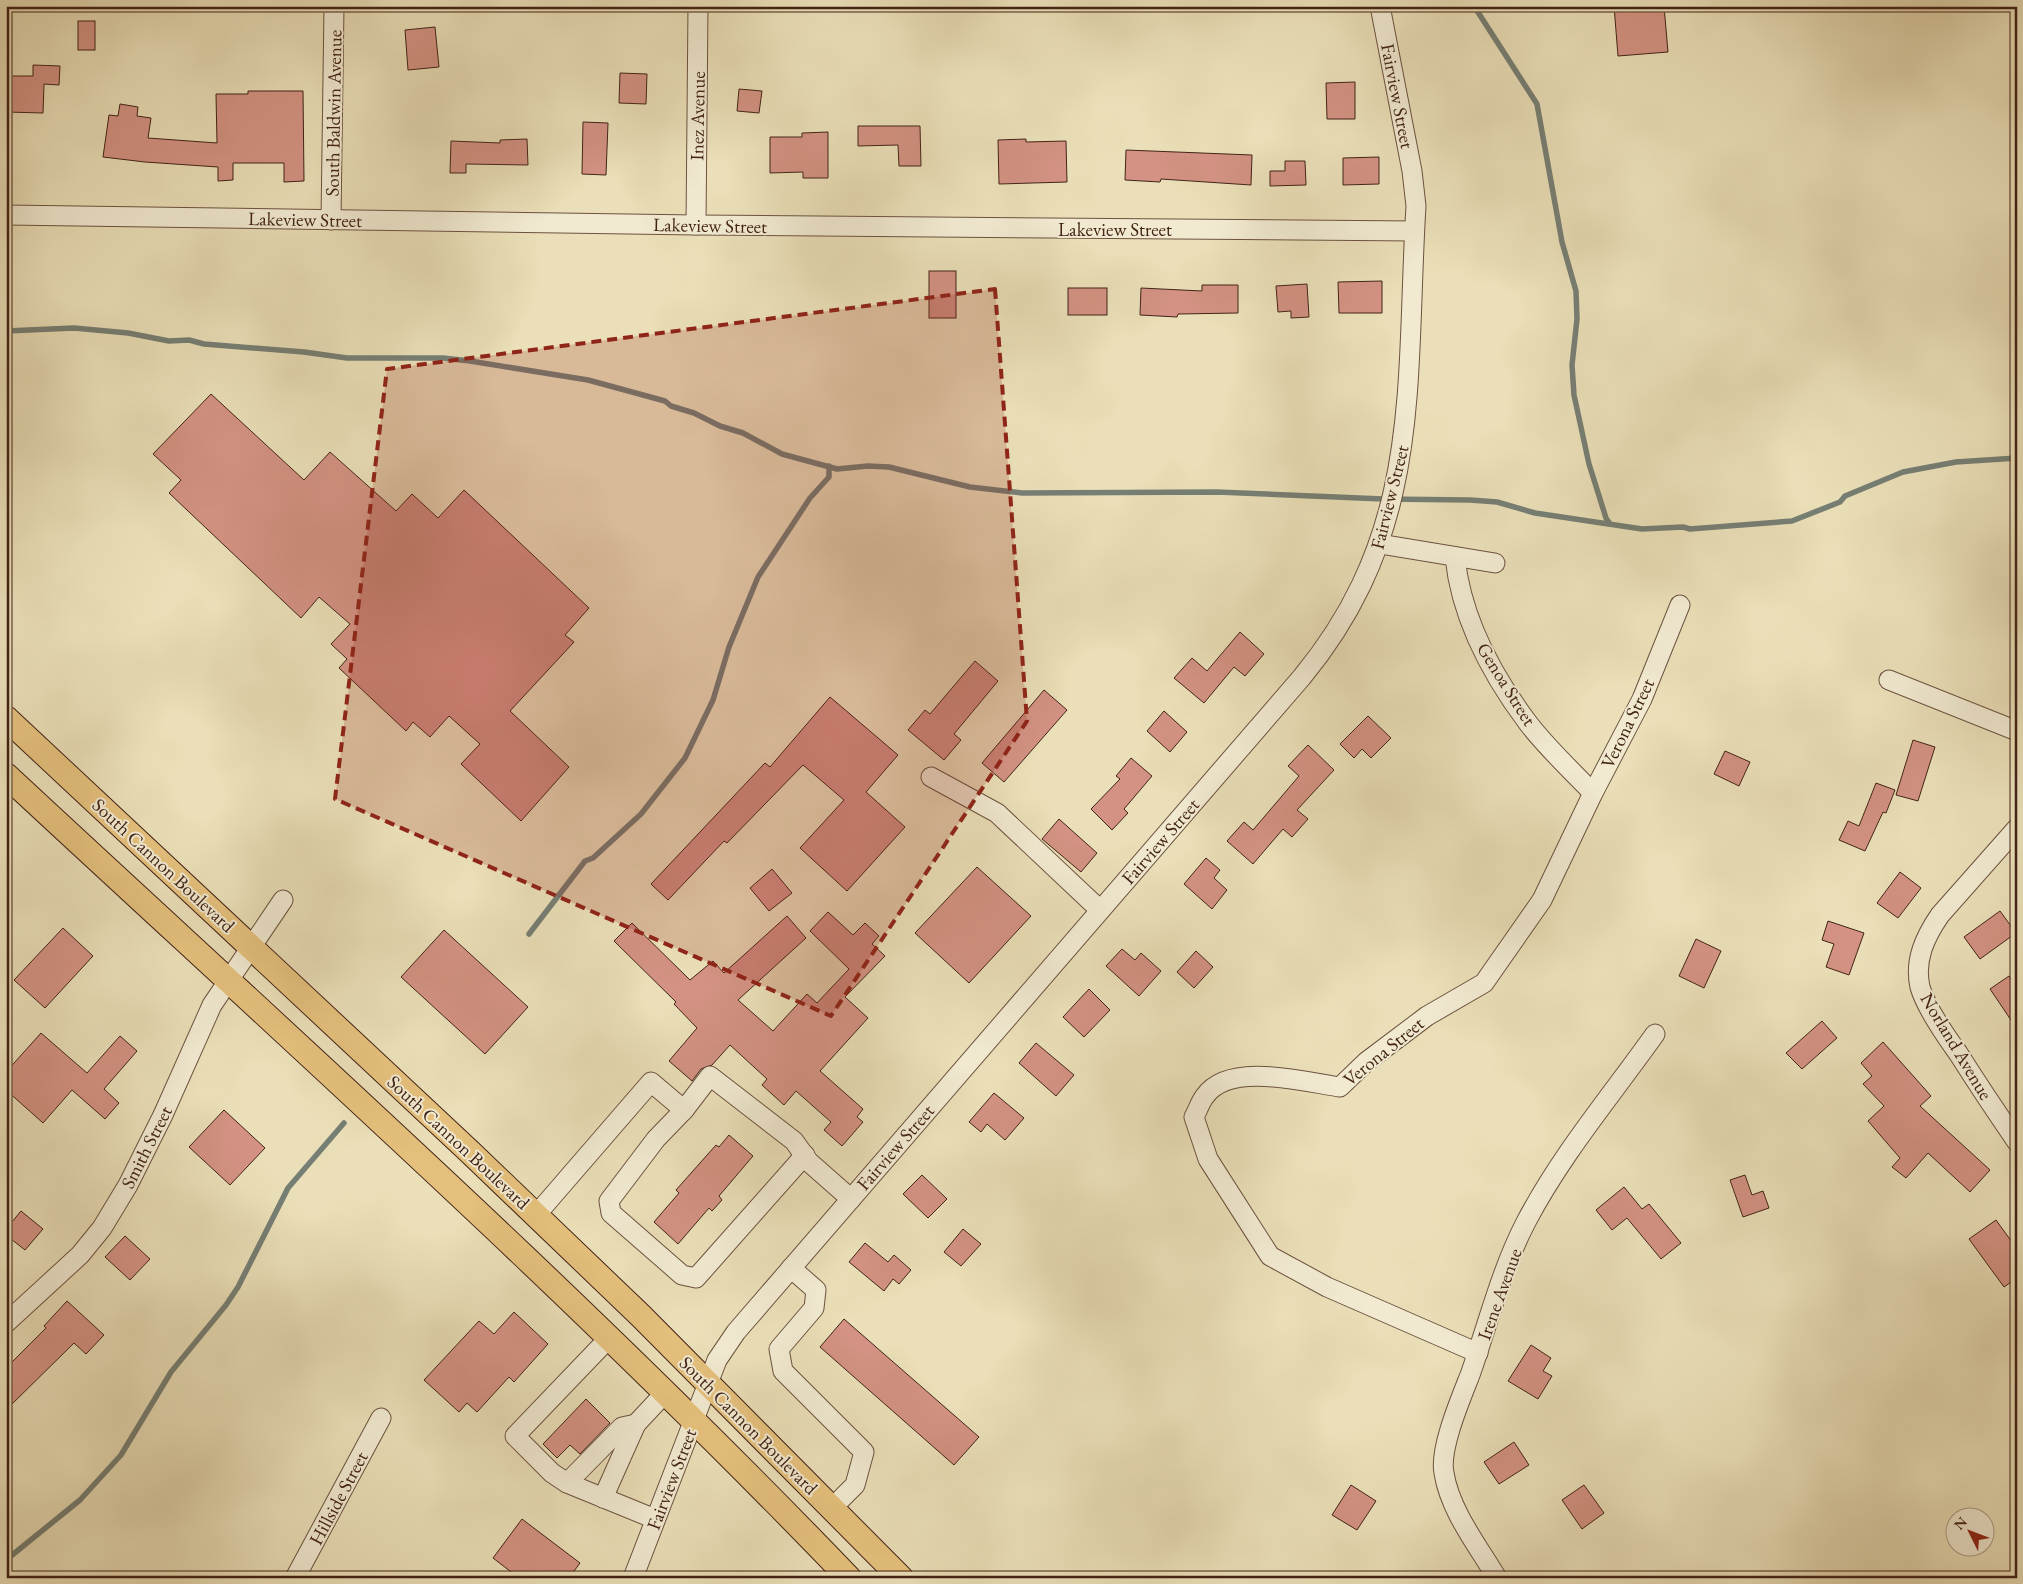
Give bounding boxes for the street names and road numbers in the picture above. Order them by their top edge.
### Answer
street label: South Baldwin Avenue [320,29,347,197]
street label: Fairview Street [1375,41,1420,151]
street label: Inez Avenue [684,71,711,161]
street label: Lakeview Street [248,206,362,233]
street label: Lakeview Street [653,212,767,239]
street label: Lakeview Street [1058,217,1172,242]
street label: Fairview Street [1364,442,1415,552]
street label: Genoa Street [1471,638,1542,731]
street label: Verona Street [1595,674,1660,772]
street label: South Cannon Boulevard [87,793,241,938]
street label: Fairview Street [1116,793,1205,890]
street label: Norland Avenue [1915,988,1998,1105]
street label: Verona Street [1338,1011,1429,1092]
street label: South Cannon Boulevard [382,1070,536,1215]
street label: Fairview Street [851,1099,940,1196]
street label: Smith Street [115,1102,178,1193]
street label: Irene Avenue [1471,1245,1528,1344]
street label: South Cannon Boulevard [674,1351,824,1500]
street label: Fairview Street [641,1425,702,1533]
street label: Hillside Street [303,1447,374,1549]

